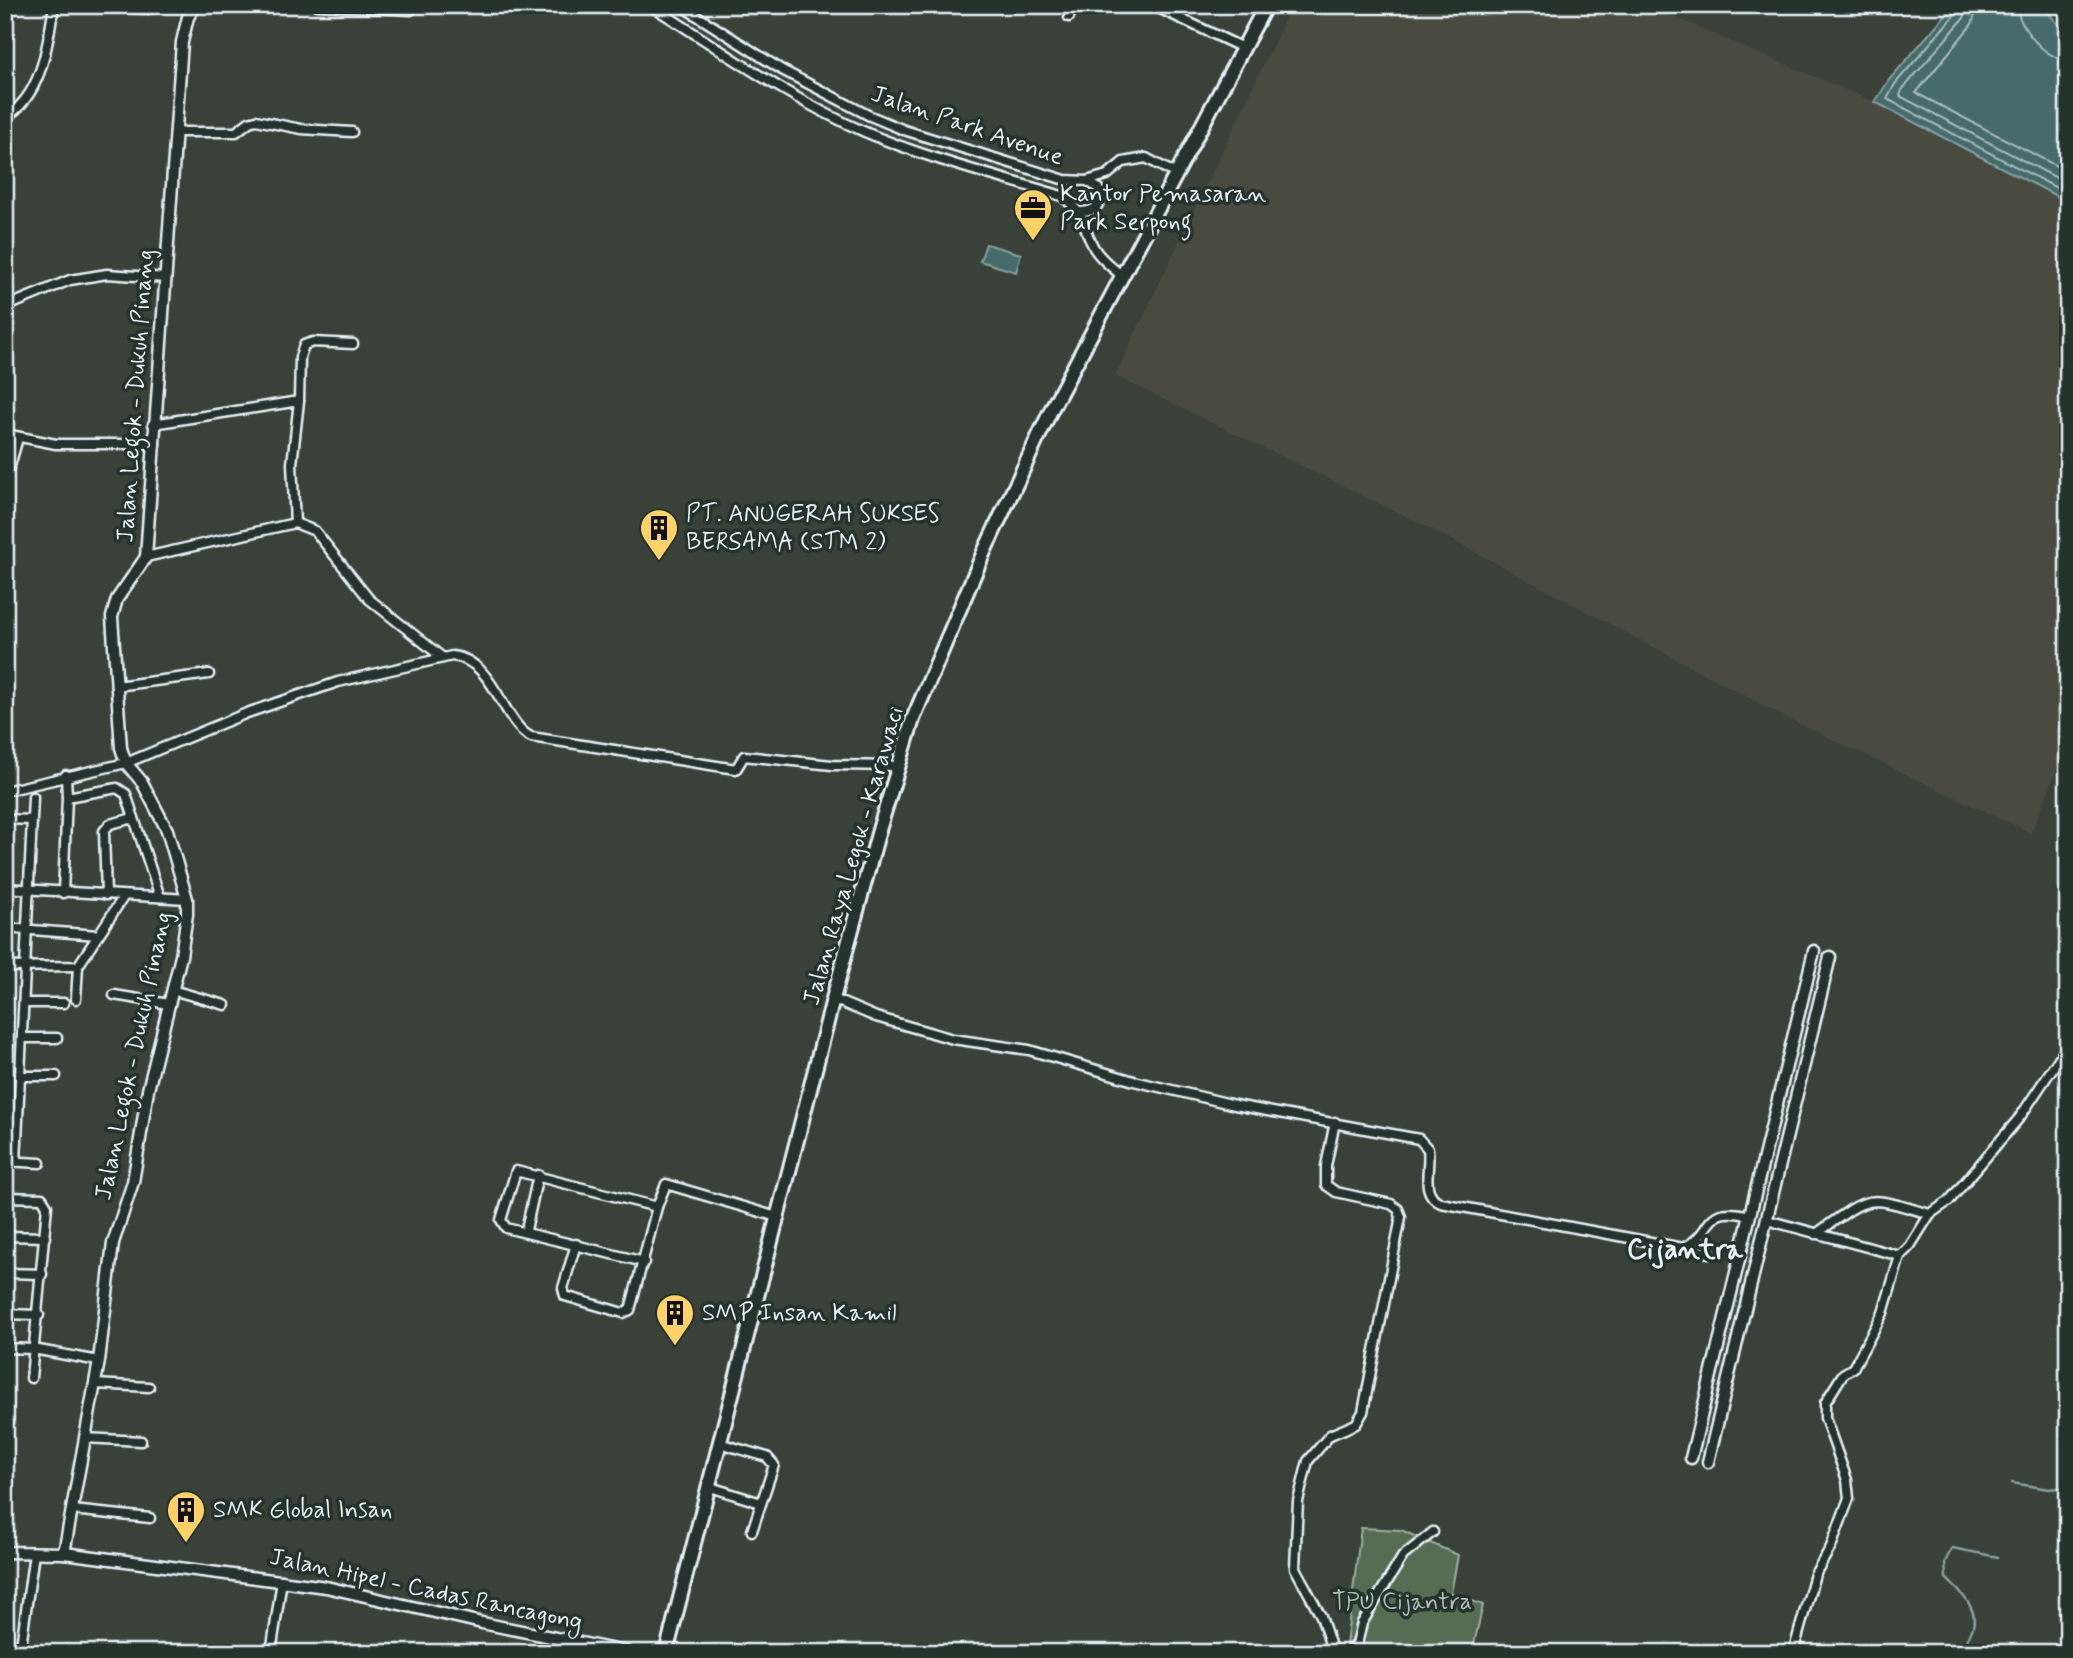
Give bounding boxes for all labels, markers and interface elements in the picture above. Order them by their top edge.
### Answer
street label: Jalan Park Avenue [867,79,1067,173]
place label: Kantor Pemasaran Park Serpong [1060,179,1266,241]
office icon: Kantor Pemasaran Park Serpong [1012,187,1054,242]
street label: Jalan Legok - Dukuh Pinang [110,248,165,544]
place label: PT. ANUGERAH SUKSES BERSAMA (STM 2) [686,499,940,558]
building icon: PT. ANUGERAH SUKSES BERSAMA (STM 2) [638,507,680,562]
street label: Jalan Raya Legok - Karawaci [796,703,912,1009]
street label: Jalan Legok - Dukuh Pinang [88,909,183,1204]
district label: Cijantra [1627,1232,1744,1269]
building icon: SMP Insan Kamil [654,1292,696,1347]
place label: SMP Insan Kamil [702,1298,897,1329]
building icon: SMK Global Insan [165,1489,207,1544]
place label: SMK Global Insan [213,1495,392,1526]
street label: Jalan Hipel - Cadas Rancagong [266,1542,585,1640]
park label: TPU Cijantra [1332,1587,1472,1618]

